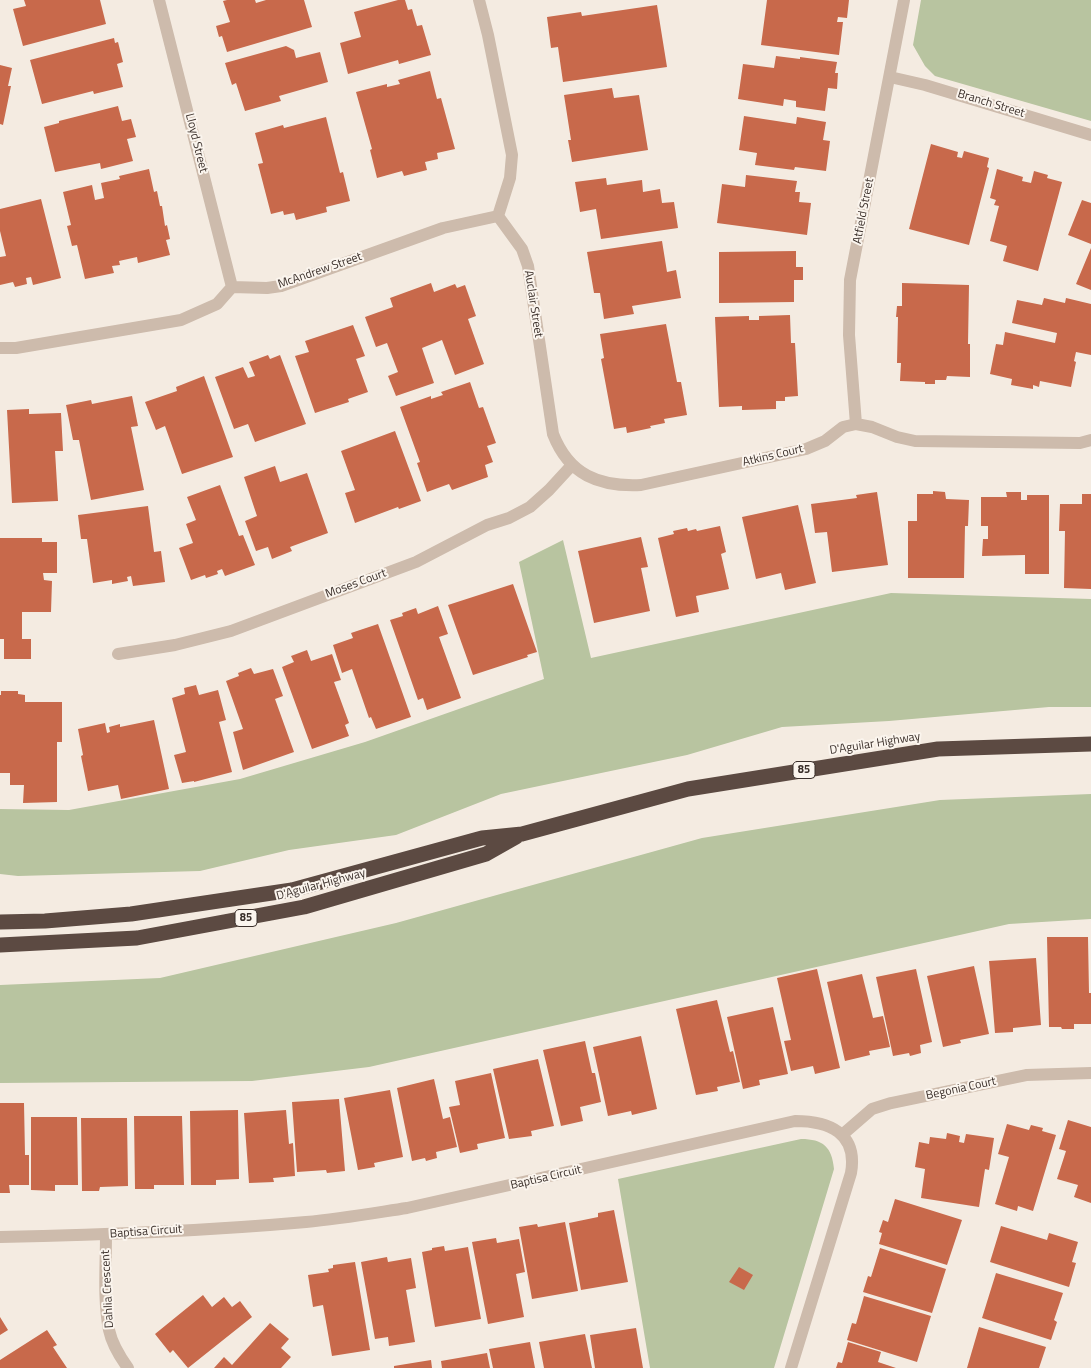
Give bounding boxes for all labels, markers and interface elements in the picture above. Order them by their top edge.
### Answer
street label: Branch Street [956,87,1026,121]
street label: Lloyd Street [182,112,210,174]
street label: Atfield Street [851,177,877,245]
street label: McAndrew Street [276,250,364,292]
street label: Auclair Street [521,269,545,339]
street label: Atkins Court [741,442,805,470]
street label: Moses Court [324,566,388,602]
street label: D'Aguilar Highway [829,730,921,758]
road number: 85 [793,762,815,778]
street label: D'Aguilar Highway [275,866,367,904]
road number: 85 [235,910,257,926]
street label: Begonia Court [925,1075,997,1103]
street label: Baptisa Circuit [509,1163,583,1193]
street label: Baptisa Circuit [109,1222,183,1242]
street label: Dahlia Crescent [99,1250,117,1328]

